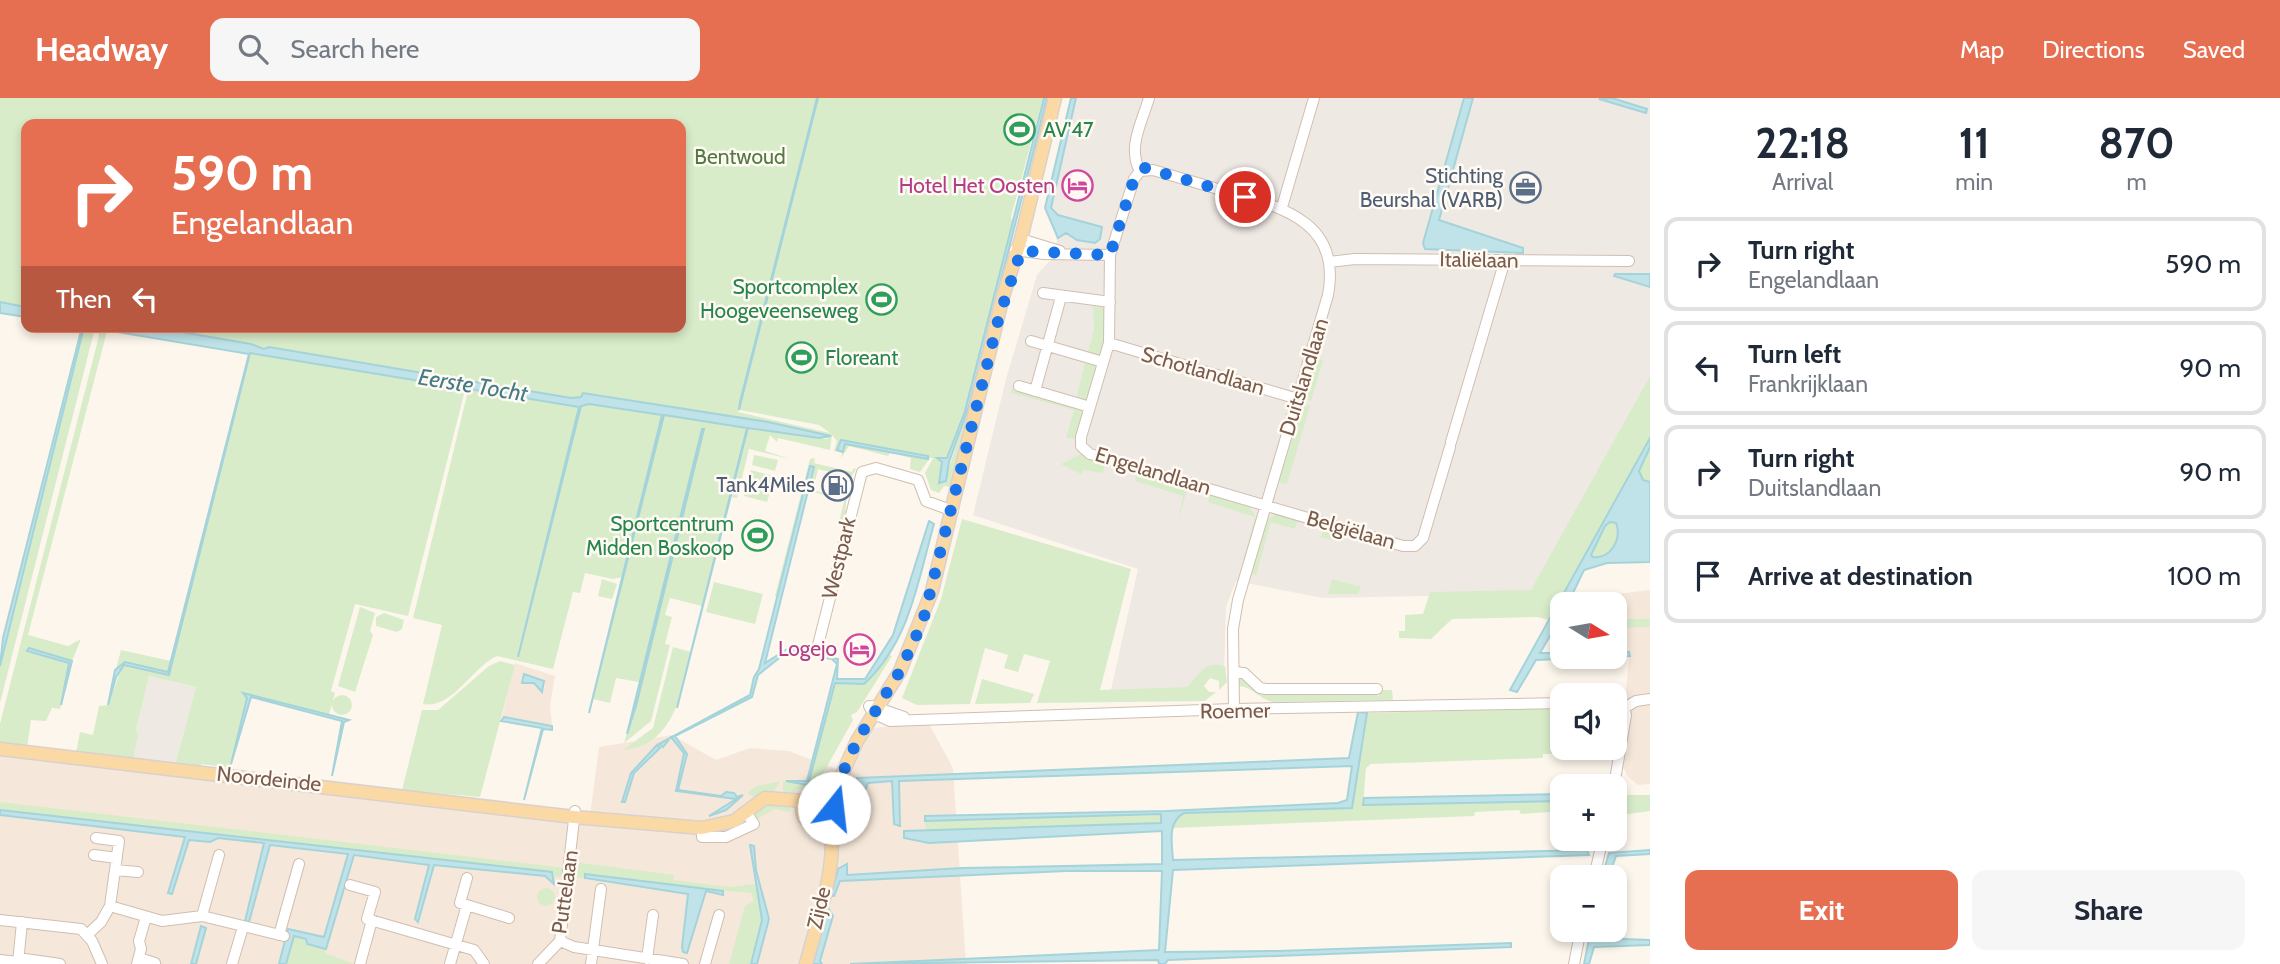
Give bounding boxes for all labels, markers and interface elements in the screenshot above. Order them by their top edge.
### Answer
search box [210,18,700,81]
text: Headway [35,29,168,69]
icon: search [234,30,272,68]
text: Search here [290,33,419,65]
text: Map [1960,35,2004,64]
text: Directions [2042,35,2145,64]
text: Saved [2183,35,2245,64]
sports icon: AV'47 [1003,113,1037,147]
place label: AV'47 [1043,117,1094,142]
text: 22:18 [1755,117,1850,169]
text: 11 [1959,117,1990,169]
text: 870 [2099,117,2175,169]
text: 590 m [171,143,313,202]
park label: Bentwoud [694,144,786,169]
icon: right [56,147,147,238]
place label: Stichting Beurshal (VARB) [1360,163,1504,212]
pin [1215,167,1275,227]
text: Arrival [1772,168,1833,196]
text: min [1955,168,1993,196]
text: m [2127,168,2147,196]
hotel icon: Hotel Het Oosten [1061,169,1095,203]
office icon: Stichting Beurshal (VARB) [1509,171,1543,205]
place label: Hotel Het Oosten [899,173,1055,198]
icon: arrive [1226,178,1264,216]
text: Engelandlaan [171,203,353,242]
text: Turn right [1748,234,1854,266]
icon: right [1689,245,1727,283]
street label: Italiëlaan [1439,246,1519,273]
text: 590 m [2165,248,2241,280]
text: Engelandlaan [1748,266,1879,294]
place label: Sportcomplex Hoogeveenseweg [700,274,859,323]
icon: left [126,280,164,318]
sports icon: Sportcomplex Hoogeveenseweg [864,282,898,316]
text: Then [56,283,112,315]
street label: Duitslandlaan [1274,315,1333,439]
text: Turn left [1748,338,1841,370]
sports icon: Floreant [785,341,819,375]
street label: Schotlandlaan [1139,341,1268,400]
place label: Floreant [825,345,898,370]
icon: left [1689,349,1727,387]
text: 90 m [2179,352,2241,384]
water label: Eerste Tocht [416,363,531,408]
text: Frankrijklaan [1748,370,1868,398]
street label: Engelandlaan [1092,441,1214,500]
text: Turn right [1748,442,1854,474]
icon: right [1689,453,1727,491]
text: 90 m [2179,456,2241,488]
fuel station icon: Tank4Miles [821,468,855,502]
place label: Tank4Miles [716,472,815,497]
text: Duitslandlaan [1748,474,1881,502]
street label: Belgiëlaan [1304,505,1398,554]
place label: Sportcentrum Midden Boskoop [586,511,734,560]
street label: Westpark [816,514,861,601]
sports icon: Sportcentrum Midden Boskoop [740,519,774,553]
icon: arrive [1689,557,1727,595]
text: Arrive at destination [1748,560,1973,592]
text: 100 m [2168,560,2241,592]
north arrow [1550,592,1628,668]
map controls [1550,592,1627,942]
hotel icon: Logejo [843,632,877,666]
place label: Logejo [778,636,837,662]
button: sound [1550,683,1627,760]
street label: Roemer [1200,697,1271,724]
street label: Noordeinde [216,761,323,796]
position arrow [797,771,871,845]
button: + [1550,774,1627,851]
street label: Puttelaan [546,848,583,936]
button: − [1550,865,1627,942]
button: Exit [1685,870,1958,950]
button: Share [1972,870,2245,950]
street label: Zijde [802,884,837,932]

